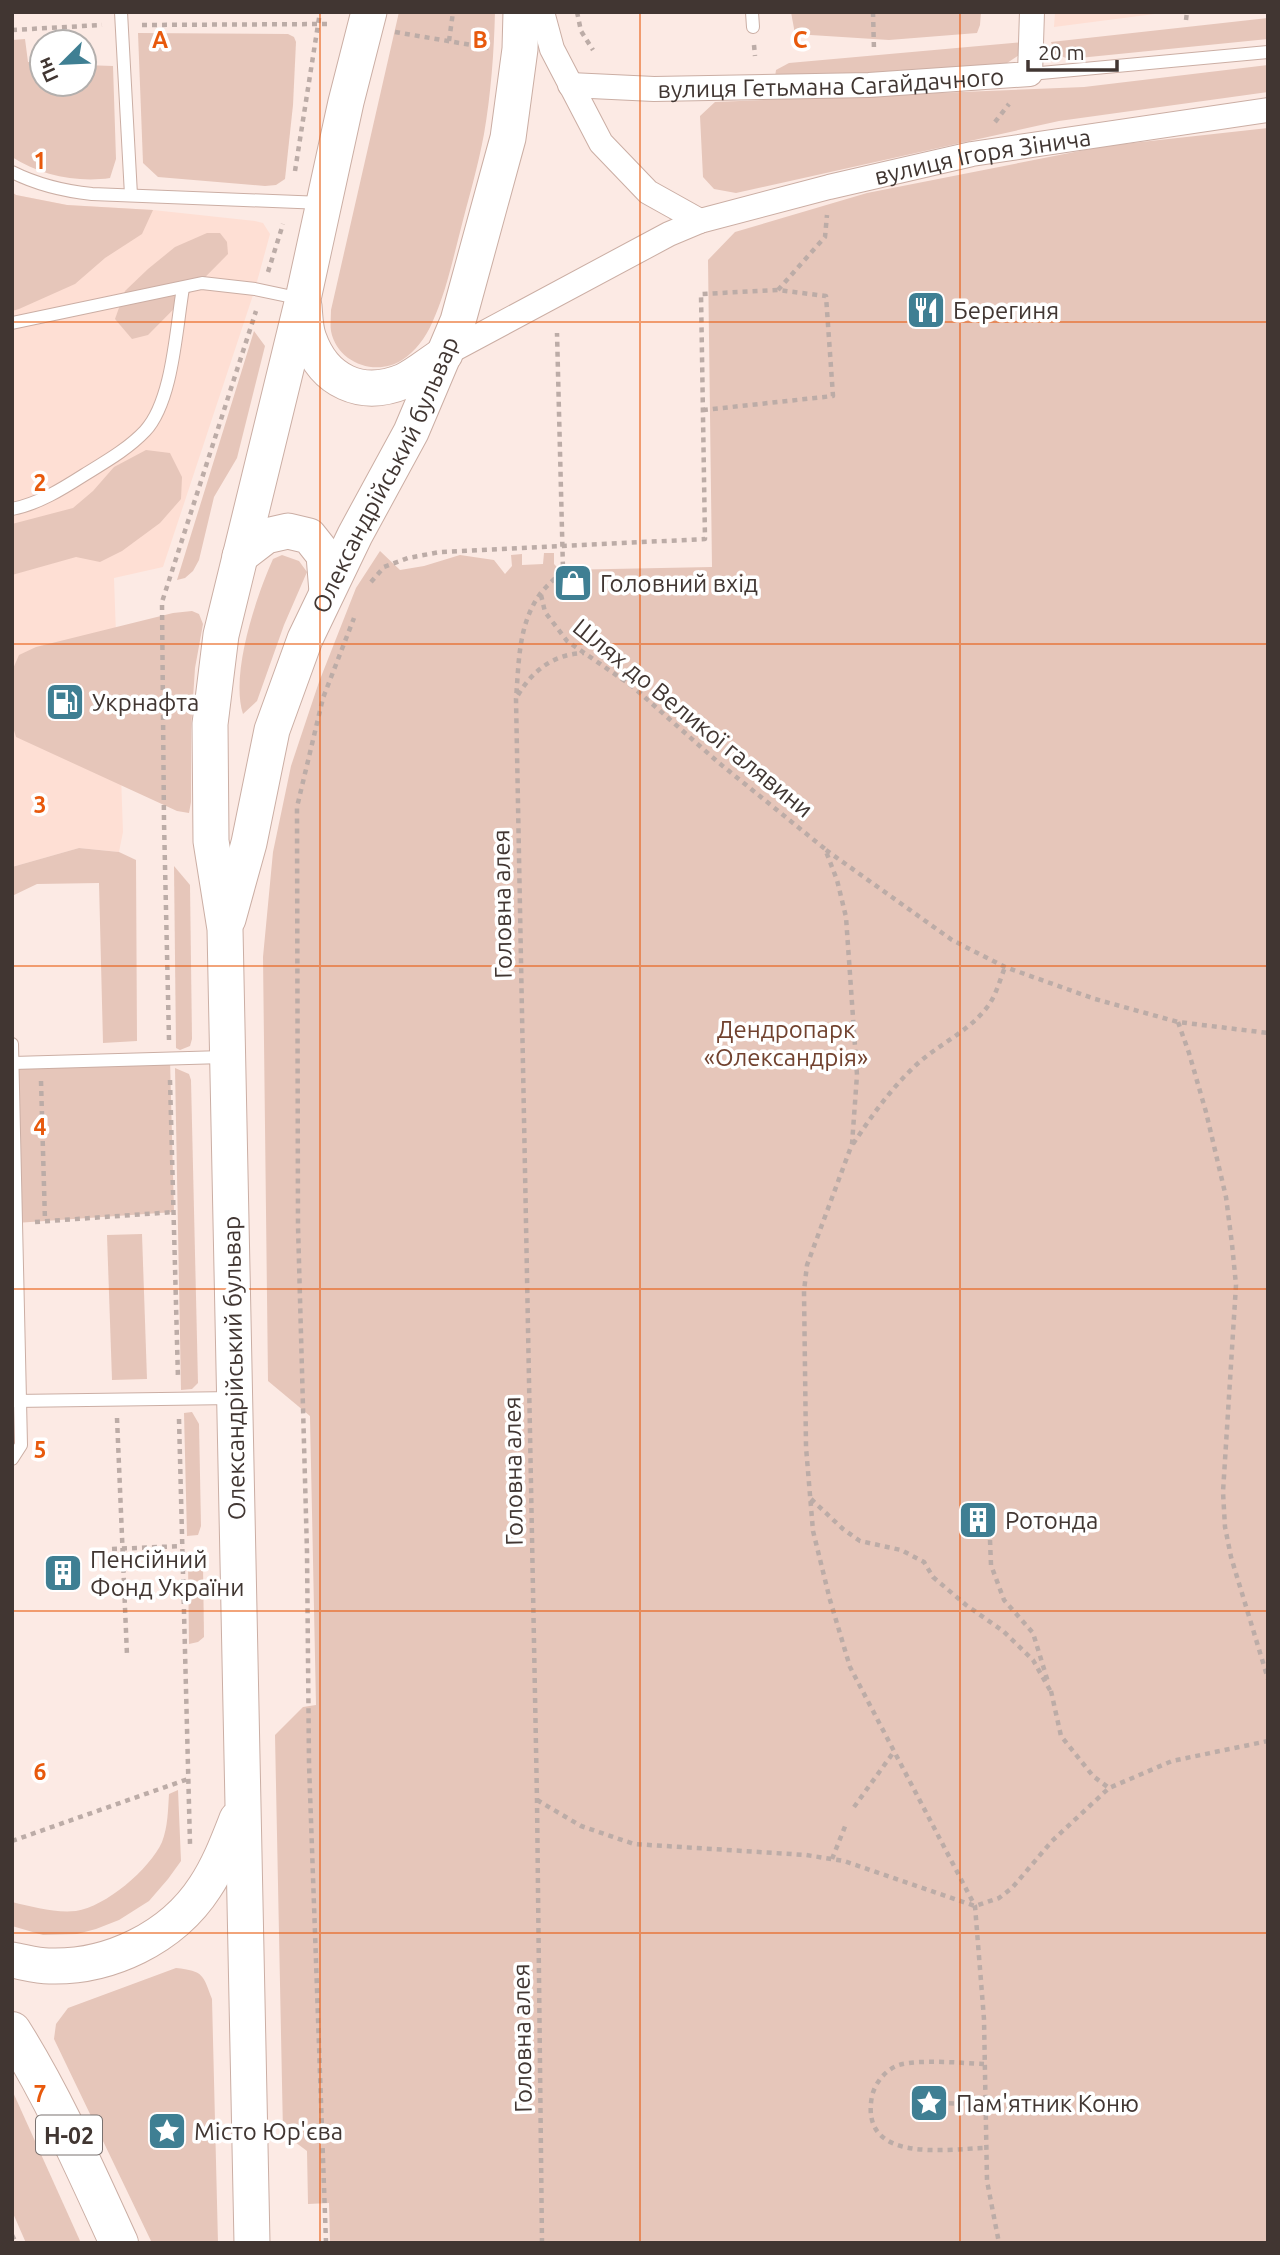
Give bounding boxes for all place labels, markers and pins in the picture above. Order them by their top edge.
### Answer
restaurant icon: Берегиня [905,289,947,331]
place label: Берегиня [953,297,1059,324]
shop icon: Головний вхід [552,562,594,604]
place label: Головний вхід [600,570,758,597]
fuel station icon: Укрнафта [44,681,86,723]
place label: Укрнафта [92,689,199,716]
building icon: Ротонда [957,1499,999,1541]
place label: Ротонда [1005,1507,1098,1534]
place label: Пенсійний Фонд України [90,1546,244,1601]
building icon: Пенсійний Фонд України [42,1552,84,1594]
place icon: Пам'ятник Коню [908,2082,950,2124]
place label: Пам'ятник Коню [956,2090,1139,2117]
place icon: Місто Юр'єва [146,2110,188,2152]
place label: Місто Юр'єва [194,2118,343,2145]

